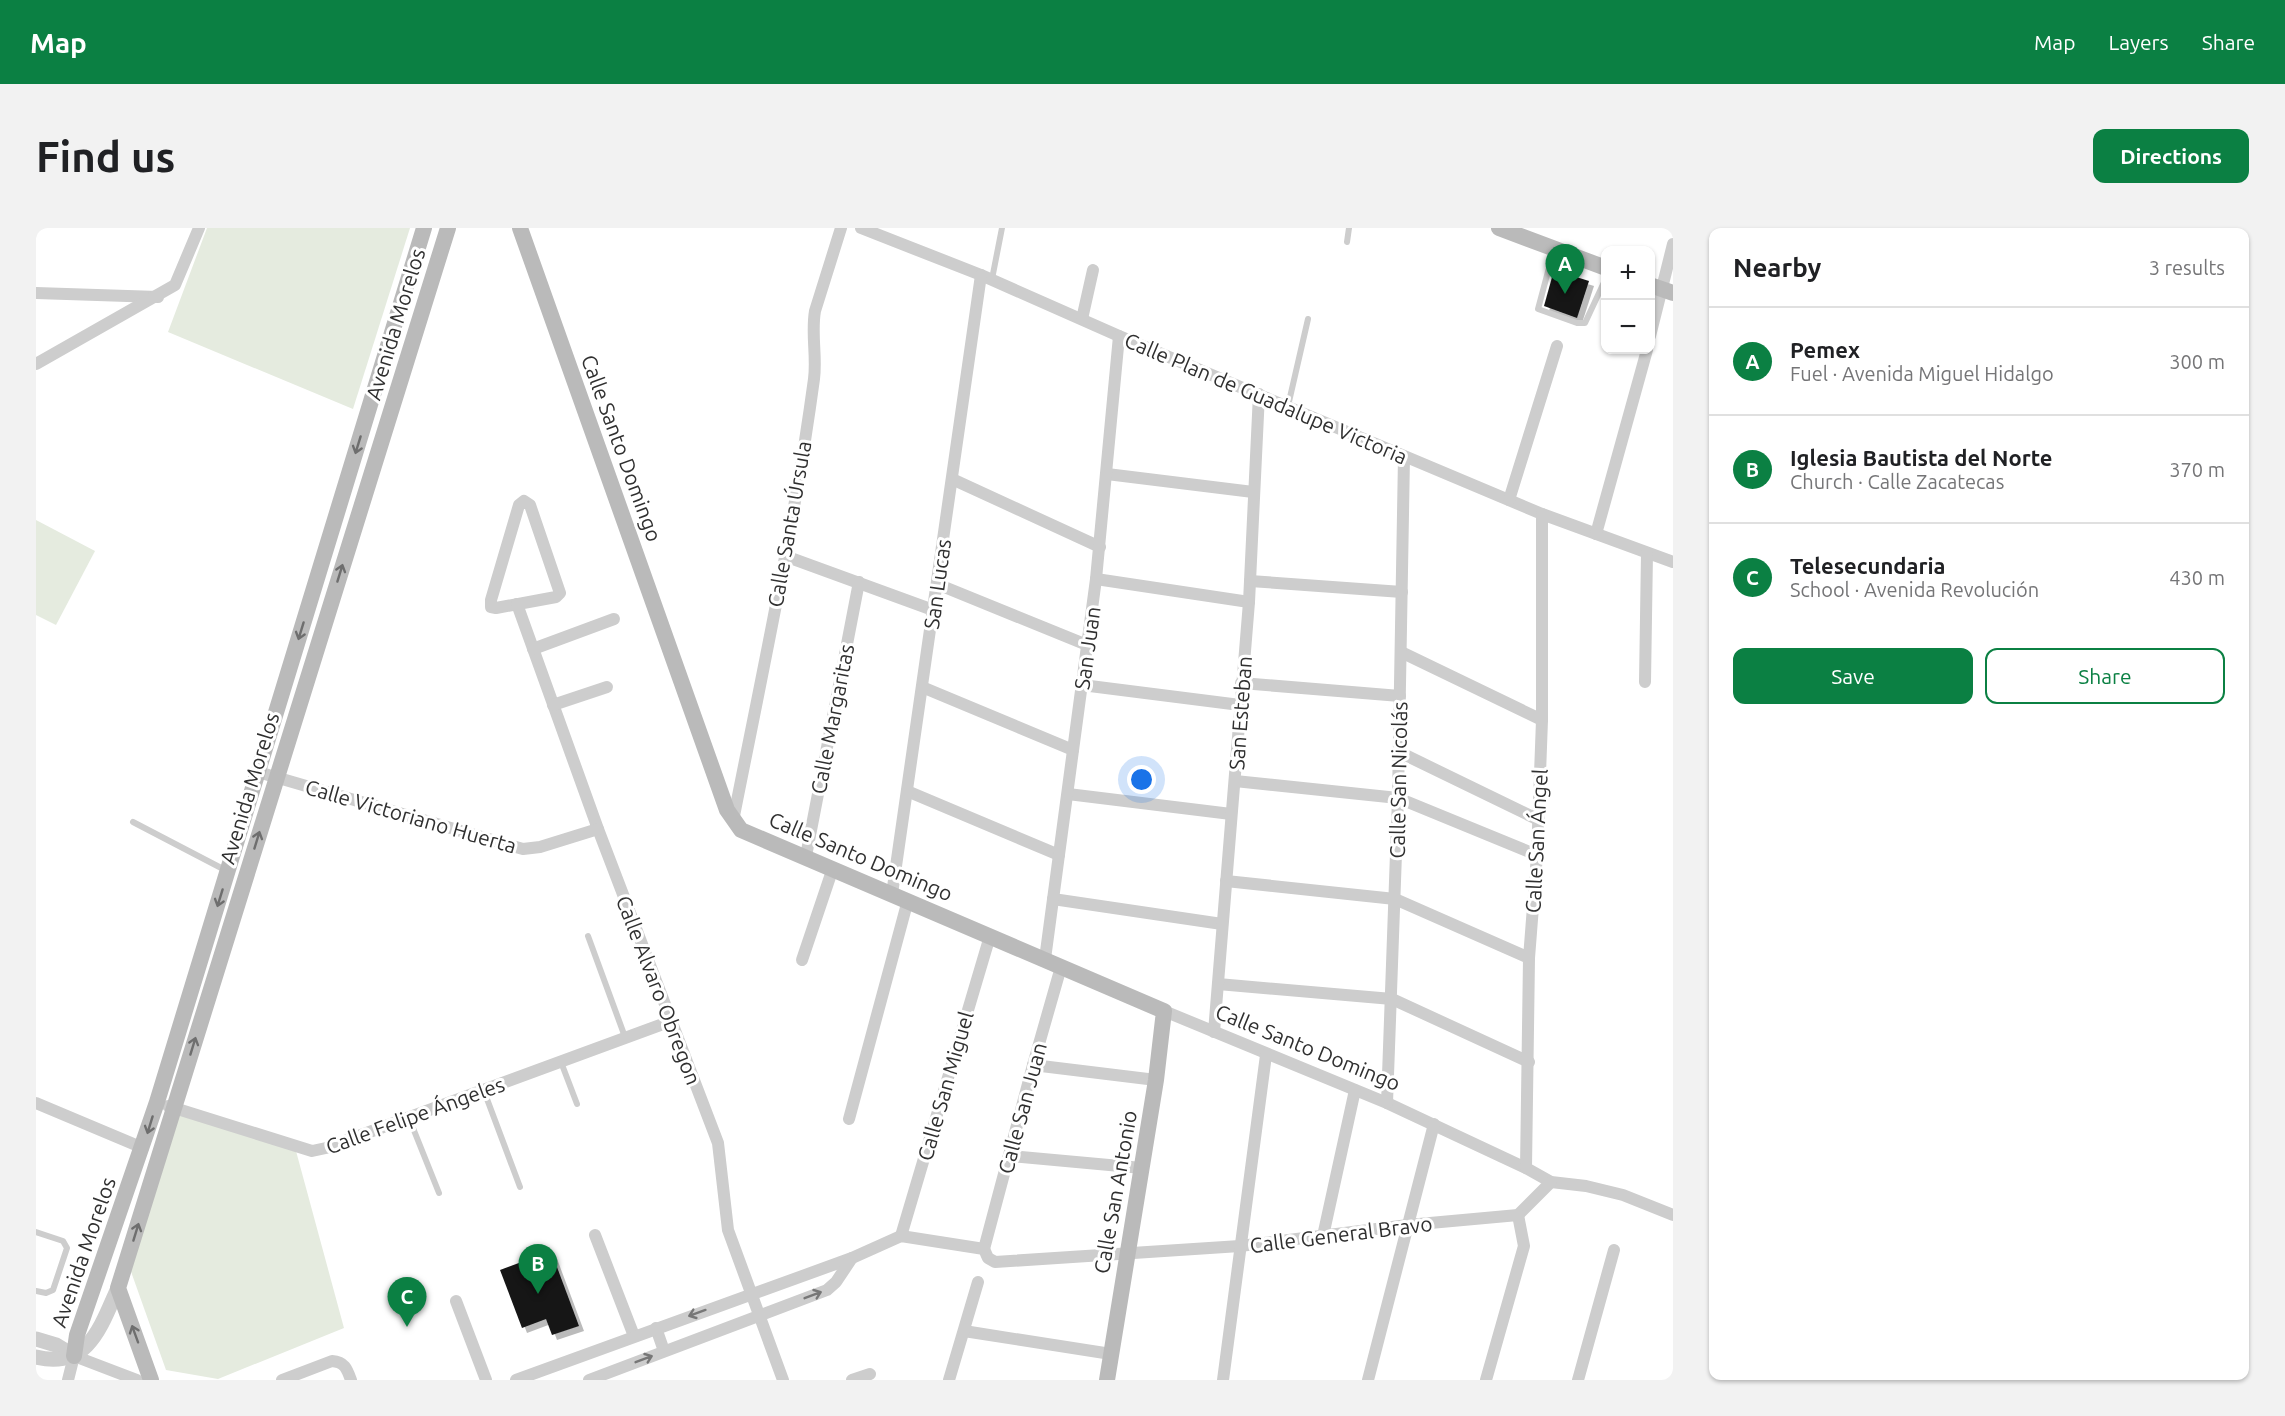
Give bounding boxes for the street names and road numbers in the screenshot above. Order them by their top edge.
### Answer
street label: Avenida Morelos [361,245,429,403]
street label: Calle Plan de Guadalupe Victoria [1121,327,1411,469]
street label: Calle Santo Domingo [577,351,667,545]
street label: Calle Santa Úrsula [763,439,815,609]
street label: San Lucas [919,537,955,631]
street label: San Juan [1069,605,1105,691]
street label: Calle Margaritas [806,642,858,796]
street label: San Esteban [1224,655,1256,771]
street label: Calle San Nicolás [1385,701,1411,859]
street label: Avenida Morelos [215,709,283,867]
street label: Calle San Ángel [1520,768,1552,914]
street label: Calle Victoriano Huerta [303,774,519,858]
street label: Calle Santo Domingo [766,806,956,906]
street label: Calle Alvaro Obregon [612,892,706,1088]
street label: Calle Santo Domingo [1212,999,1404,1095]
street label: Calle San Miguel [912,1009,978,1163]
street label: Calle San Juan [993,1040,1051,1176]
street label: Calle Felipe Ángeles [322,1071,508,1159]
street label: Calle San Antonio [1089,1109,1141,1275]
street label: Avenida Morelos [46,1174,120,1330]
street label: Calle General Bravo [1248,1211,1434,1257]

